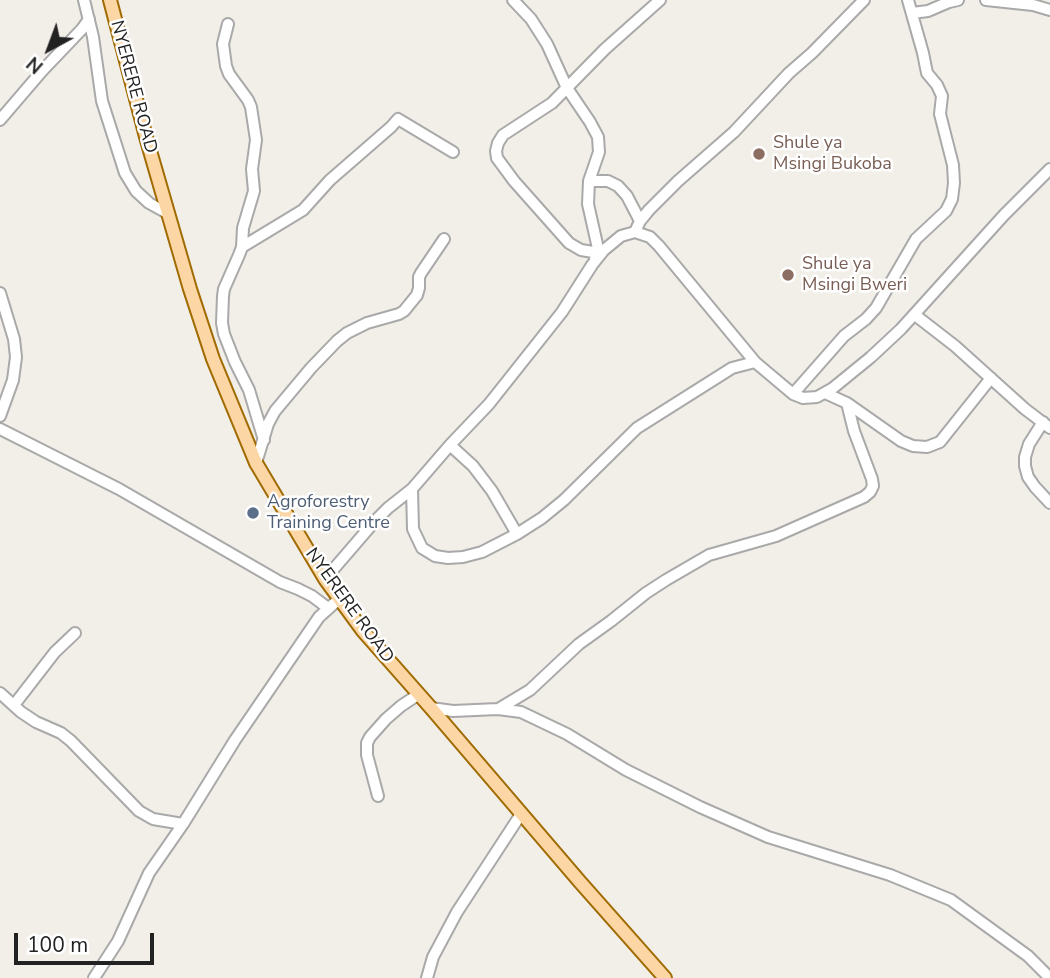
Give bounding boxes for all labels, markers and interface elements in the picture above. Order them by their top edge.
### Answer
north arrow [14,14,84,84]
street label: NYERERE ROAD [105,18,161,156]
text: N [21,50,49,79]
place label: Shule ya Msingi Bukoba [773,133,892,176]
marker: Shule ya Msingi Bukoba [751,146,767,162]
place label: Shule ya Msingi Bweri [802,254,907,296]
marker: Shule ya Msingi Bweri [780,267,796,283]
place label: Agroforestry Training Centre [267,492,390,534]
marker: Agroforestry Training Centre [245,505,261,521]
street label: NYERERE ROAD [300,544,398,668]
scale bar [18,918,158,962]
text: 100 m [27,931,88,959]

